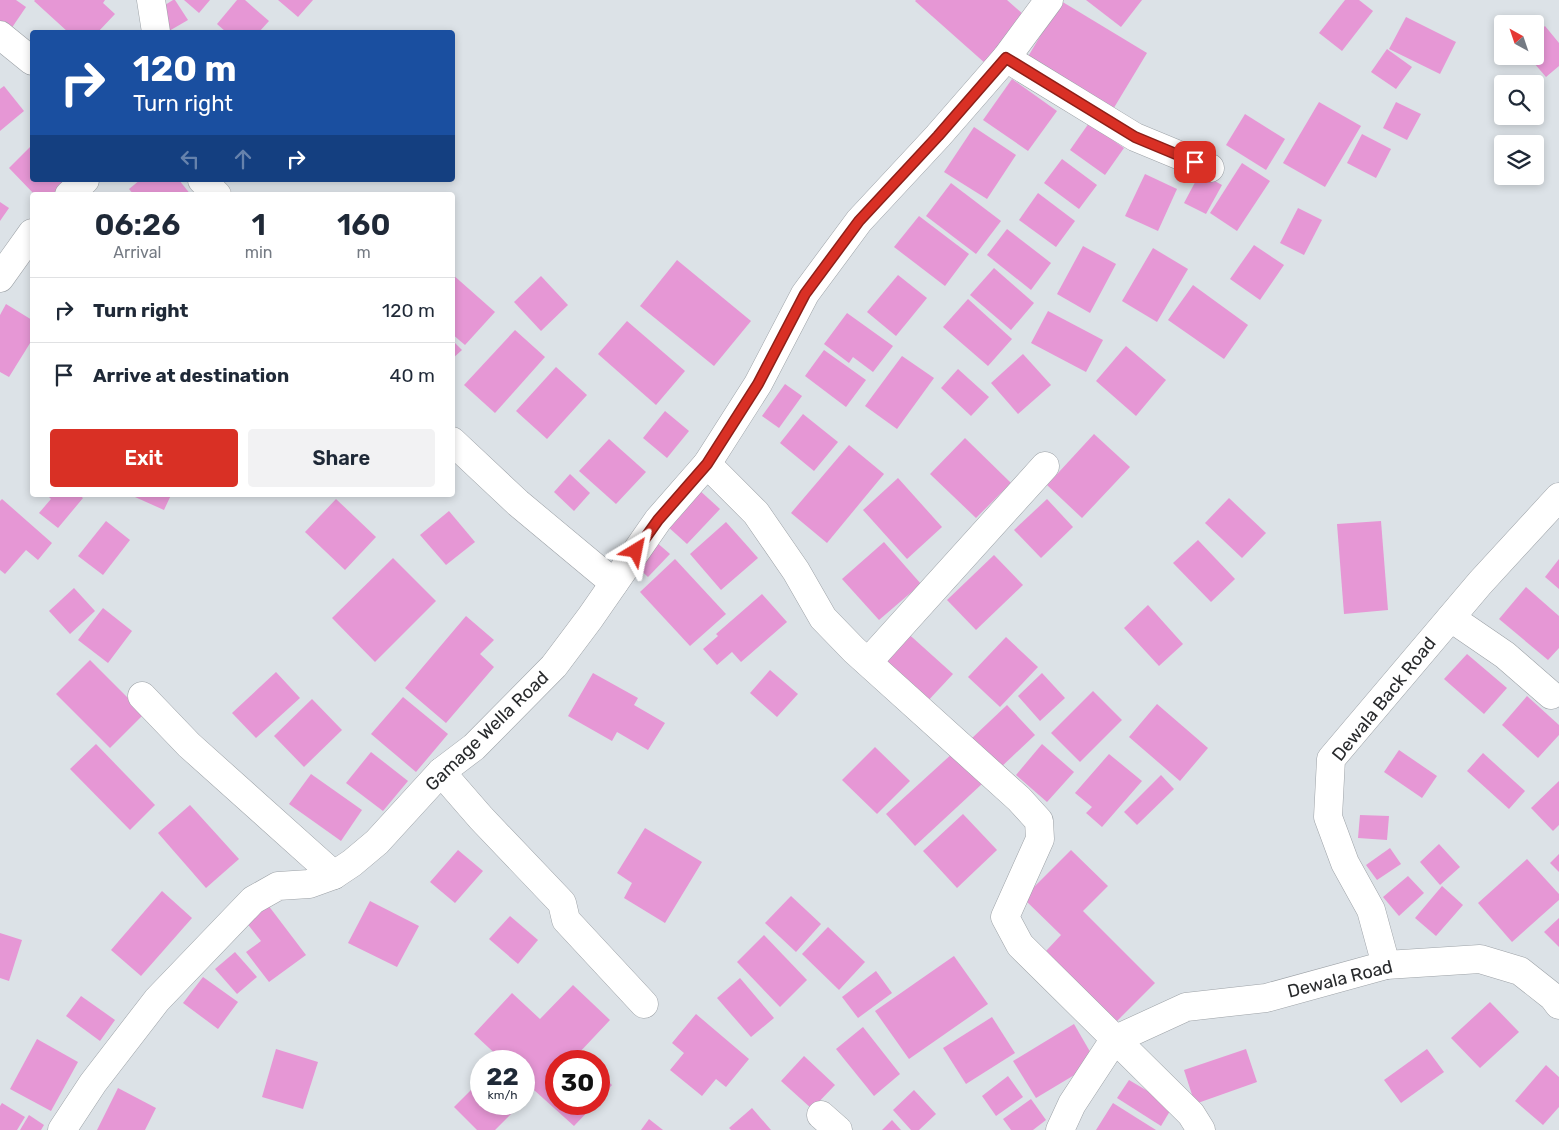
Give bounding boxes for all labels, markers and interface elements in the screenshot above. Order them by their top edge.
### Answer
north arrow [1494,15,1544,65]
map controls [1494,15,1544,185]
text: 120 m [133,48,236,90]
icon: right [50,50,115,115]
button: search [1494,75,1544,125]
text: Turn right [133,90,233,117]
button: layers [1494,135,1544,185]
pin [1174,141,1216,183]
icon: left [176,145,204,173]
icon: ahead [229,145,257,173]
icon: right [282,145,310,173]
icon: arrive [1181,148,1209,176]
text: 06:26 [94,207,180,243]
text: 1 [251,207,266,243]
text: 160 [337,207,391,243]
text: Arrival [113,243,161,262]
text: min [245,243,273,262]
text: m [357,243,371,262]
icon: right [50,296,78,324]
text: Turn right [93,299,188,322]
text: 120 m [382,299,435,322]
icon: arrive [50,361,78,389]
text: Arrive at destination [93,364,289,387]
text: 40 m [390,364,435,387]
button: Exit [50,429,238,487]
button: Share [248,429,435,487]
position arrow [609,524,661,576]
street label: Dewala Back Road [1327,633,1441,765]
street label: Gamage Wella Road [421,666,553,796]
street label: Dewala Road [1285,955,1395,1003]
speed limit sign: 30 [545,1050,610,1115]
text: 22 [486,1062,519,1091]
text: km/h [488,1088,517,1102]

